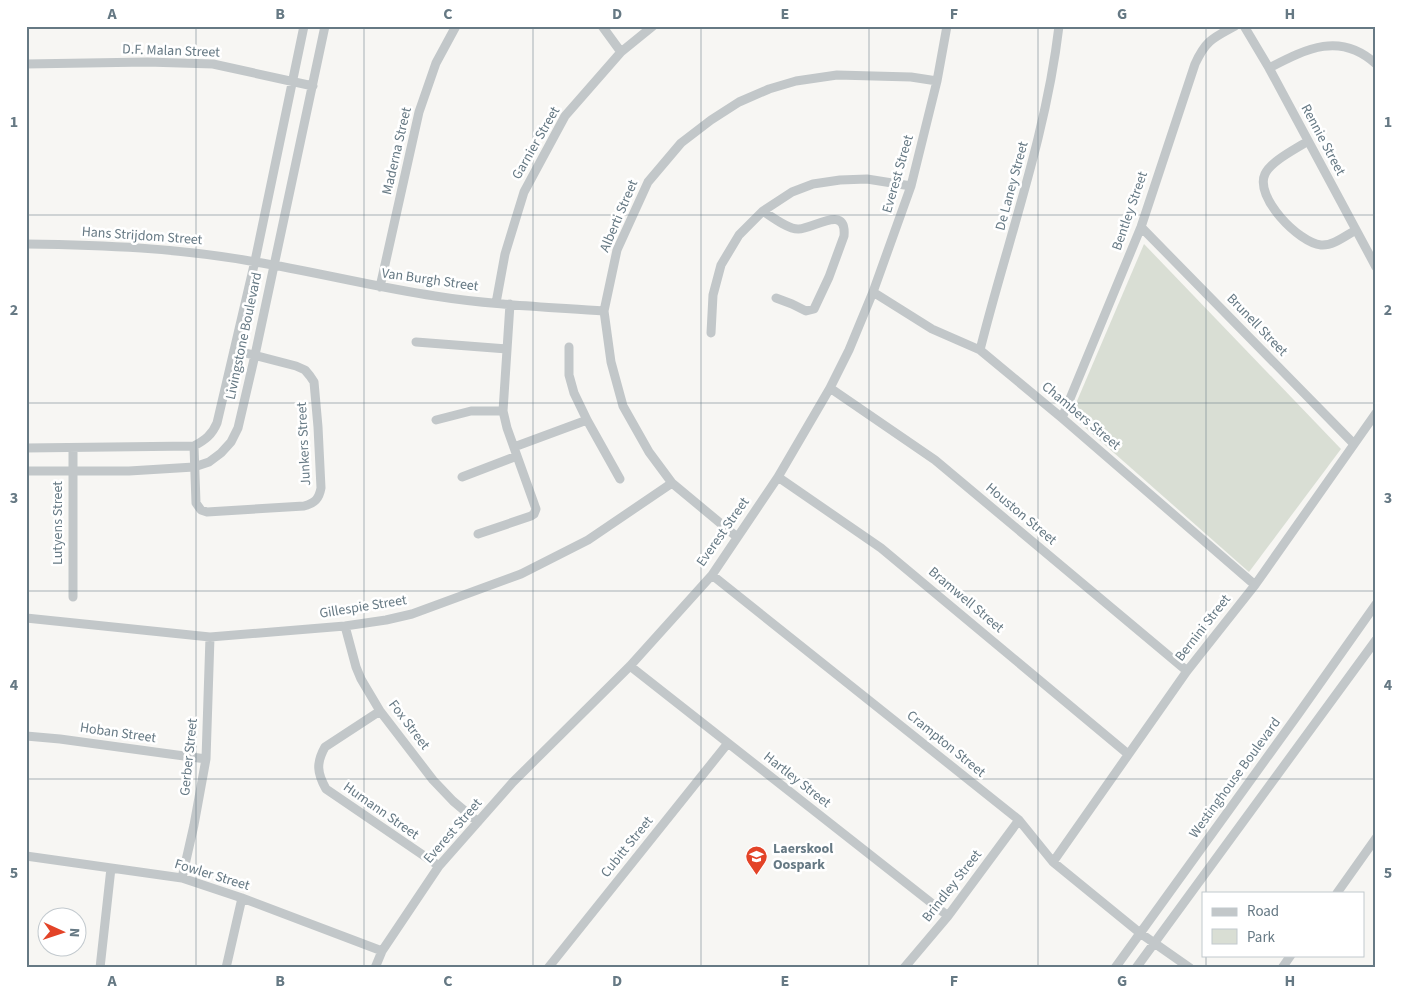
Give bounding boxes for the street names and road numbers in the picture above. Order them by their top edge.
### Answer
street label: D.F. Malan Street [122,39,220,63]
street label: Rennie Street [1296,101,1350,180]
street label: Garnier Street [507,103,565,183]
street label: Maderna Street [377,105,417,197]
street label: Everest Street [877,132,919,215]
street label: De Laney Street [991,139,1034,233]
street label: Bentley Street [1107,168,1153,253]
street label: Alberti Street [595,177,643,255]
street label: Hans Strijdom Street [81,222,203,250]
street label: Van Burgh Street [380,263,480,297]
street label: Livingstone Boulevard [221,270,267,402]
street label: Brunell Street [1222,289,1292,361]
street label: Chambers Street [1037,377,1125,455]
street label: Junkers Street [292,401,316,487]
street label: Houston Street [981,478,1061,550]
street label: Lutyens Street [48,481,68,565]
street label: Everest Street [692,493,754,571]
street label: Bramwell Street [924,562,1008,638]
street label: Gillespie Street [318,590,408,624]
street label: Bernini Street [1170,590,1236,666]
street label: Fox Street [383,696,435,754]
street label: Crampton Street [902,706,990,782]
street label: Westinghouse Boulevard [1184,714,1286,842]
street label: Gerber Street [175,717,203,797]
street label: Hoban Street [79,718,158,748]
street label: Hartley Street [759,747,835,813]
street label: Humann Street [339,777,423,845]
street label: Everest Street [419,794,487,868]
street label: Cubitt Street [596,812,658,882]
street label: Brindley Street [917,845,987,926]
street label: Fowler Street [172,854,252,896]

